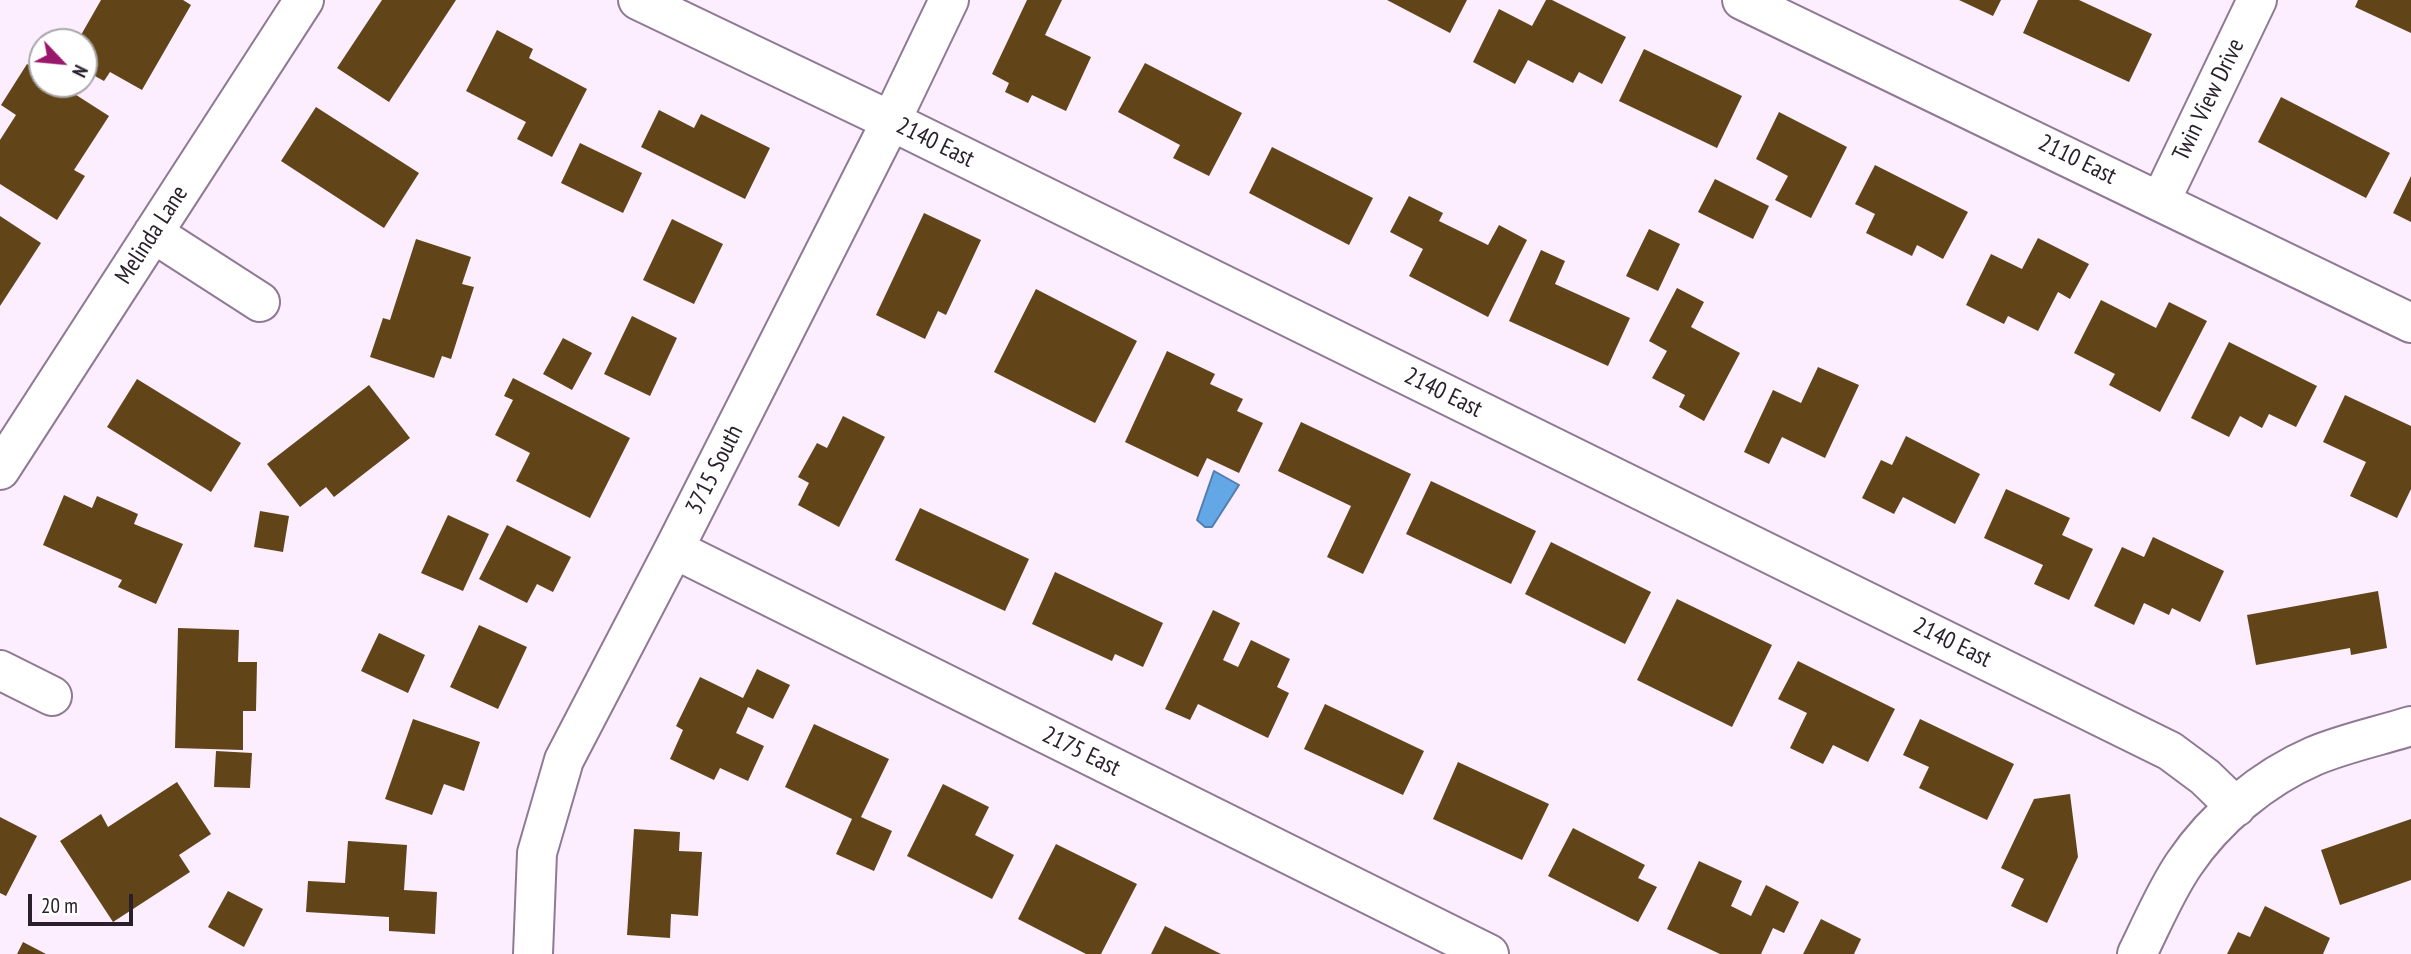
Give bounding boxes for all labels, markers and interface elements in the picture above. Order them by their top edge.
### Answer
north arrow [28,28,98,98]
street label: Twin View Drive [2167,34,2251,166]
text: N [67,61,93,81]
street label: 2140 East [891,112,979,174]
street label: 2110 East [2033,129,2121,191]
street label: Melinda Lane [110,180,194,290]
street label: 2140 East [1399,362,1487,424]
street label: 3715 South [680,420,750,520]
street label: 2140 East [1908,612,1996,674]
street label: 2175 East [1037,721,1125,783]
scale bar [32,880,136,924]
text: 20 m [41,892,78,919]

